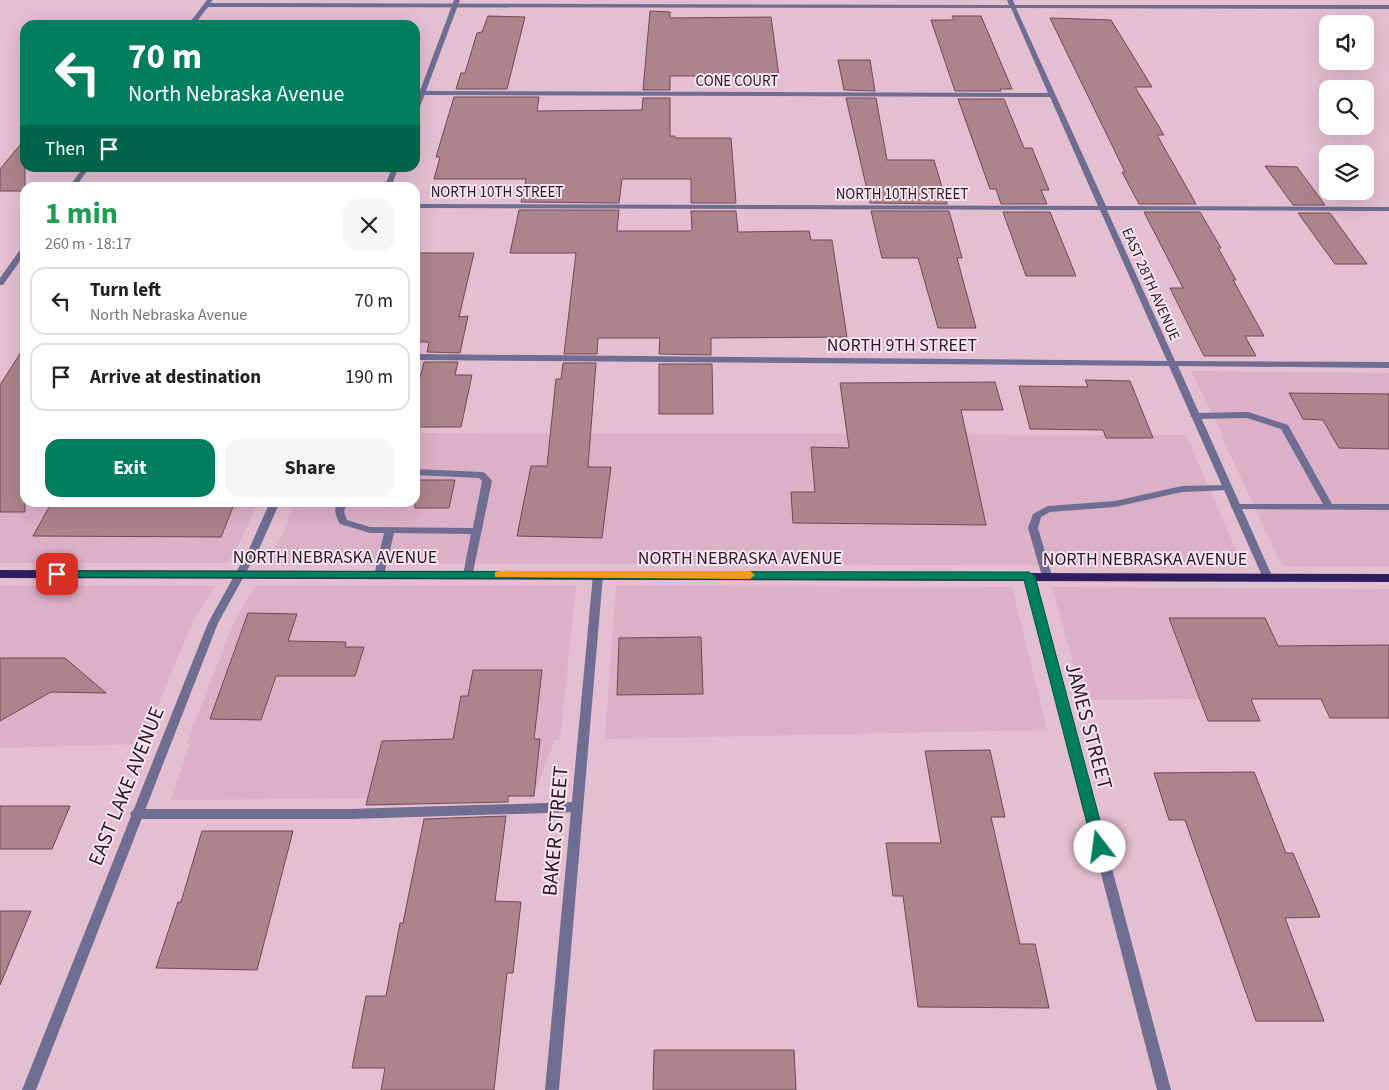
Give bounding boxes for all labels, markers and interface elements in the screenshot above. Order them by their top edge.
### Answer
map controls [1319,15,1374,200]
button: sound [1319,15,1374,70]
text: 70 m [128,32,202,82]
icon: left [45,40,110,105]
street label: CONE COURT [696,71,778,92]
text: North Nebraska Avenue [128,78,344,110]
button: search [1319,80,1374,135]
icon: arrive [95,135,123,163]
text: Then [45,136,85,163]
button: layers [1319,145,1374,200]
street label: NORTH 10TH STREET [431,182,563,203]
street label: NORTH 10TH STREET [836,184,968,205]
text: 1 min [45,192,118,235]
button: close [343,199,395,251]
street label: EAST 28TH AVENUE [1116,224,1185,344]
text: 260 m · 18:17 [45,233,132,255]
text: Turn left [90,277,161,304]
icon: left [47,287,75,315]
text: 70 m [355,288,393,315]
text: North Nebraska Avenue [90,304,247,326]
street label: NORTH 9TH STREET [827,333,977,358]
icon: arrive [47,363,75,391]
text: Arrive at destination [90,364,261,391]
text: 190 m [345,364,393,391]
button: Exit [45,439,215,497]
button: Share [225,439,395,497]
street label: NORTH NEBRASKA AVENUE [233,545,437,570]
street label: NORTH NEBRASKA AVENUE [638,546,842,571]
street label: NORTH NEBRASKA AVENUE [1043,547,1247,572]
pin [36,553,78,595]
icon: arrive [43,560,71,588]
street label: JAMES STREET [1058,659,1120,793]
street label: EAST LAKE AVENUE [80,702,172,870]
street label: BAKER STREET [534,765,576,897]
position arrow [1073,820,1125,872]

